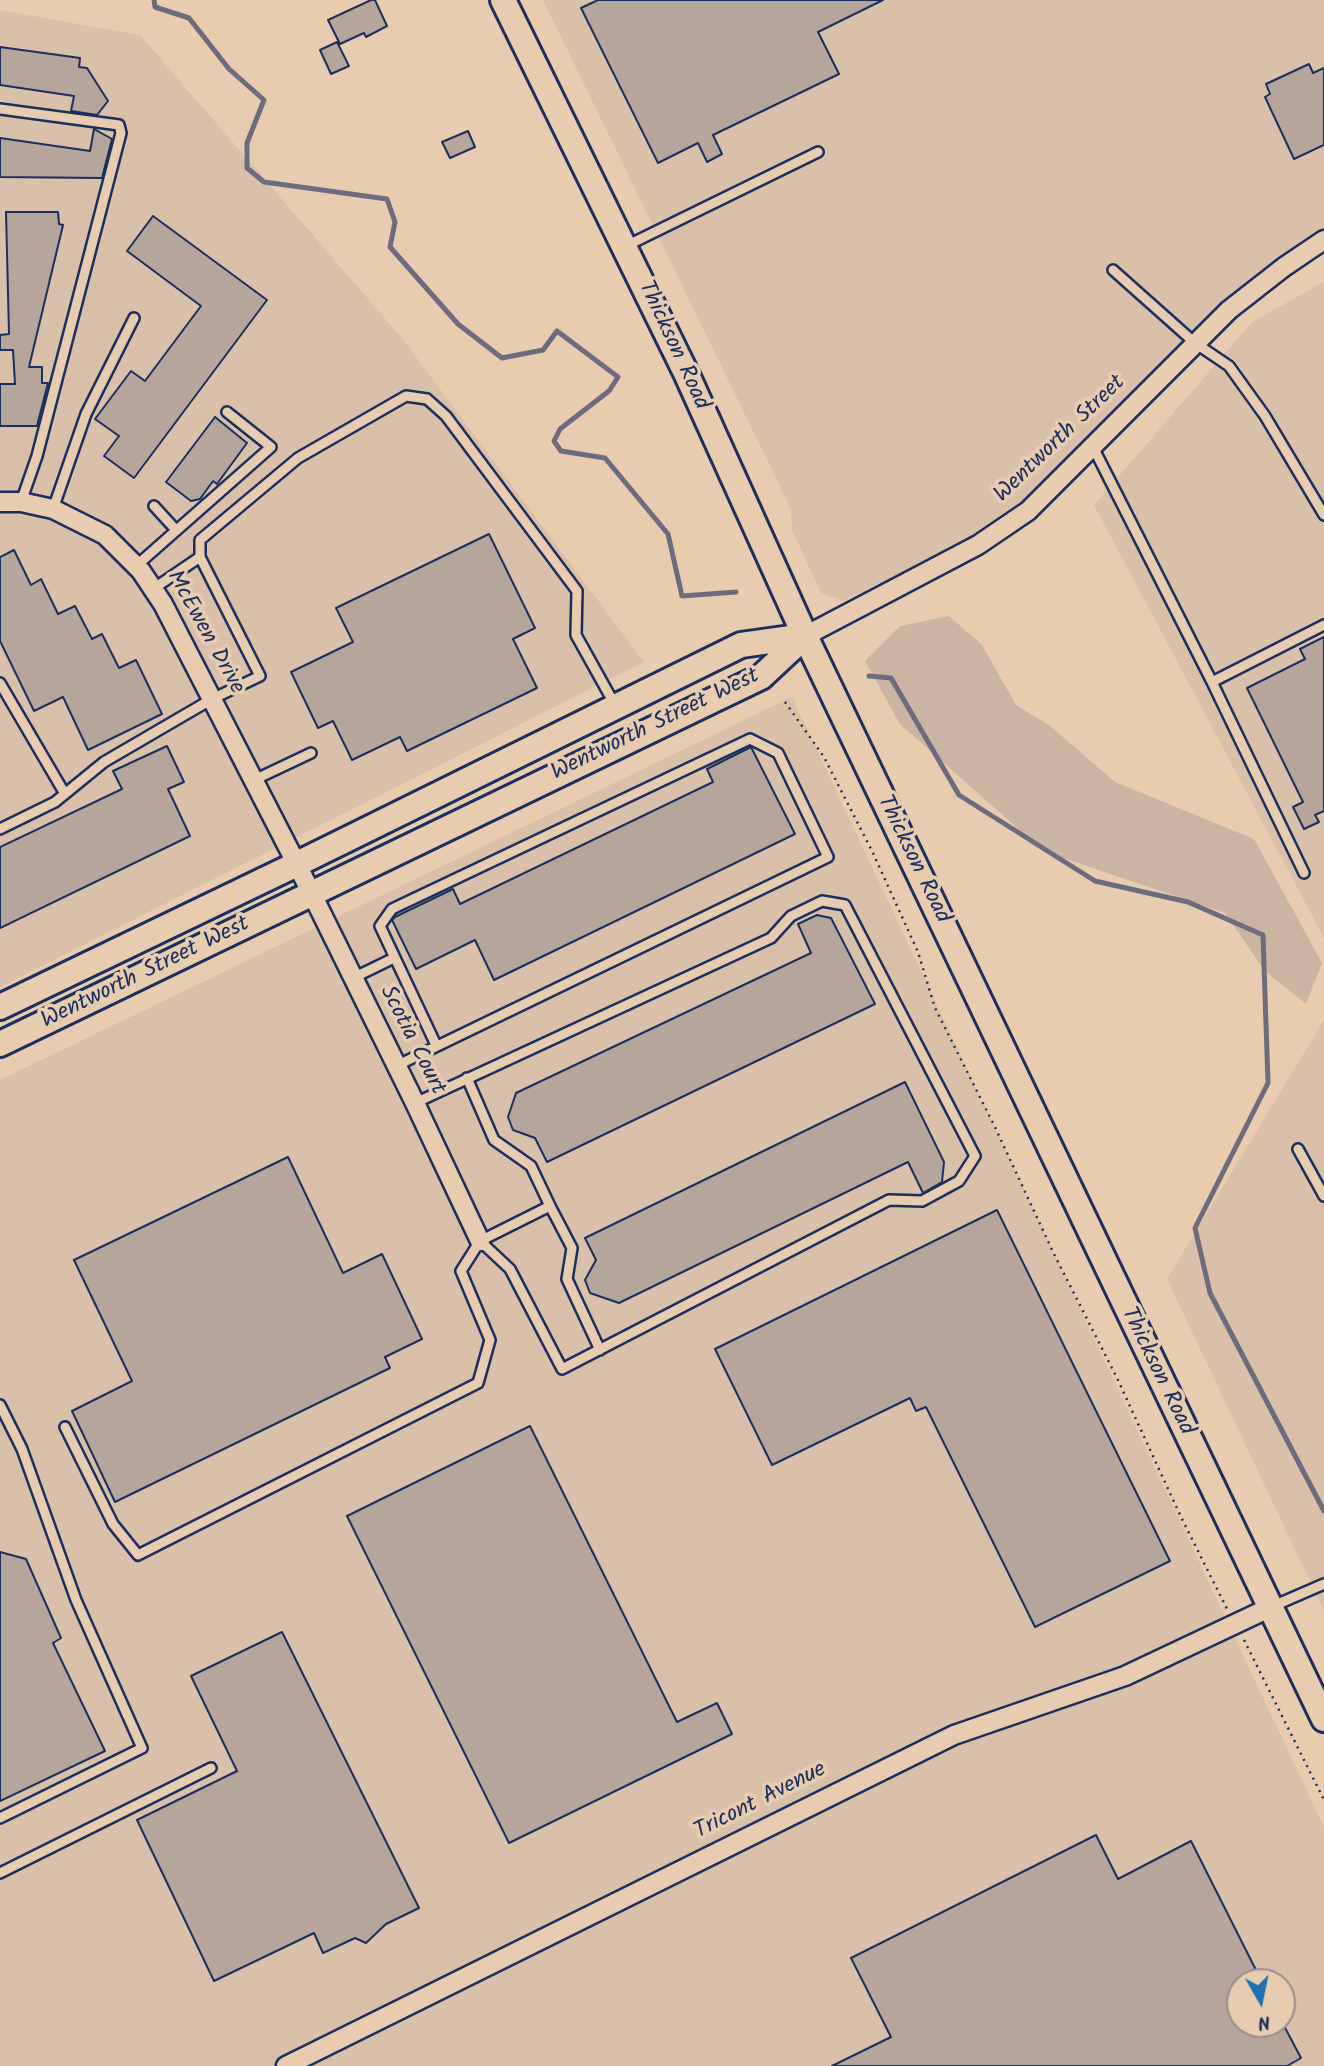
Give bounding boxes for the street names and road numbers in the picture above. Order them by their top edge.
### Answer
street label: Thickson Road [630,277,714,415]
street label: Wentworth Street [990,370,1132,510]
street label: McEwen Drive [159,566,249,700]
street label: Wentworth Street West [547,664,765,788]
street label: Thickson Road [869,792,955,928]
street label: Wentworth Street West [37,912,255,1036]
street label: Scotia Court [372,982,450,1100]
street label: Thickson Road [1113,1304,1199,1440]
street label: Tricont Avenue [691,1757,831,1847]

